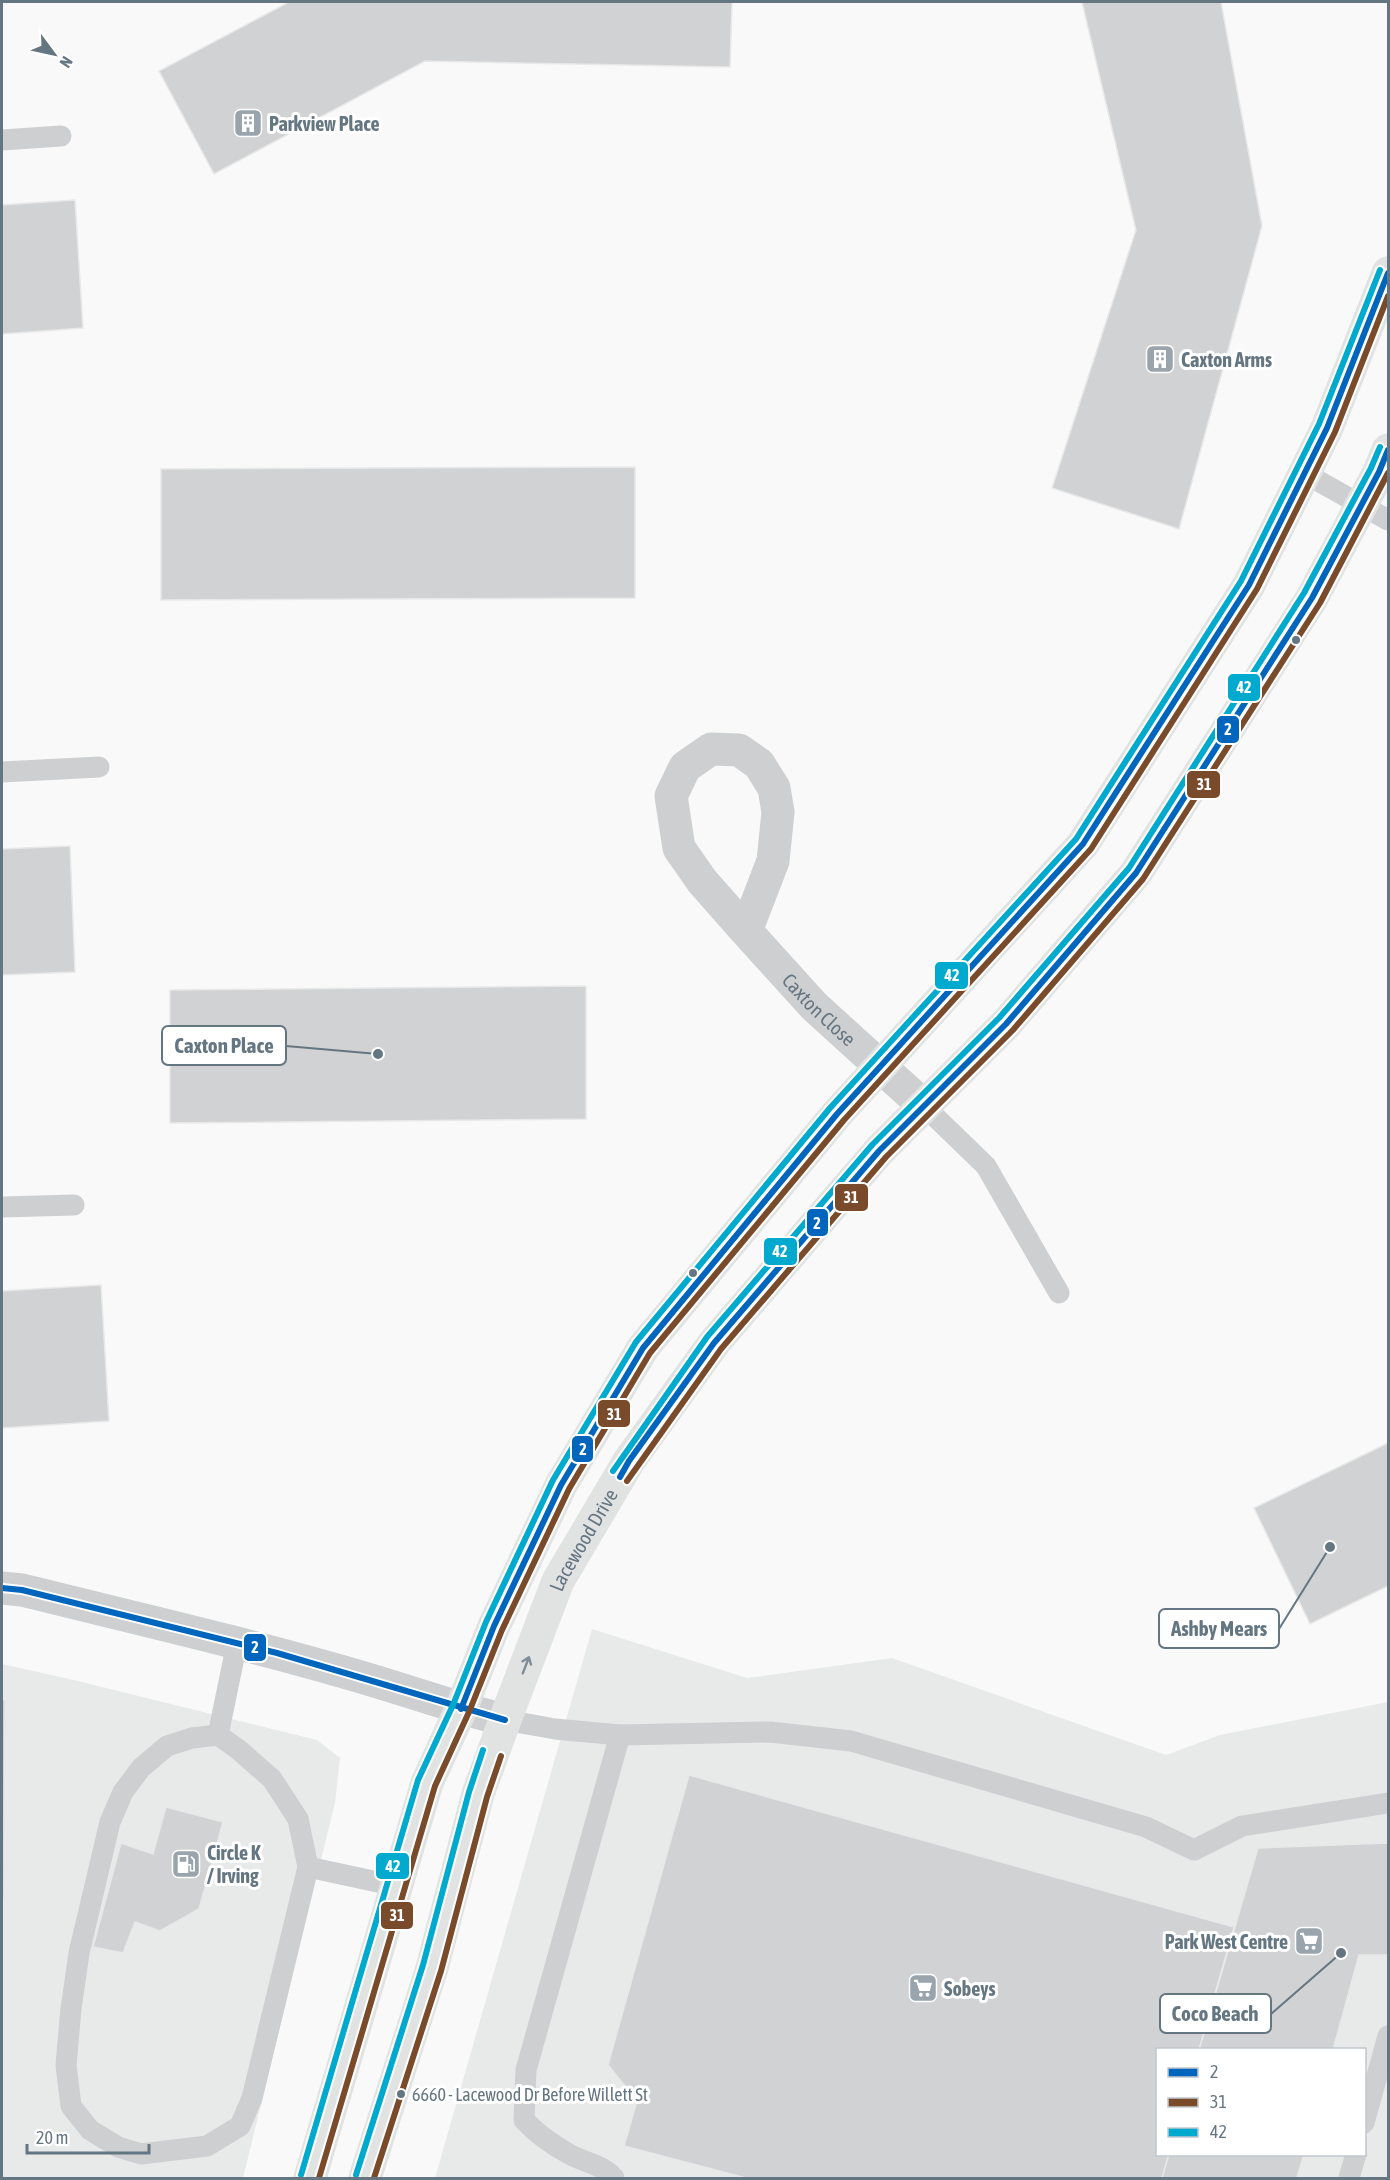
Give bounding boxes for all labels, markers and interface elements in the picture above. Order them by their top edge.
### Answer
north arrow [24,24,84,84]
text: N [56,53,77,71]
building icon: Parkview Place [232,107,264,139]
place label: Parkview Place [269,112,380,135]
building icon: Caxton Arms [1144,343,1176,375]
place label: Caxton Arms [1181,348,1272,371]
unlabelled marker [1290,634,1302,646]
line badge: 42 [1227,673,1261,702]
text: 42 [1235,678,1252,696]
line badge: 2 [1216,715,1240,744]
text: 2 [1224,720,1232,738]
line badge: 31 [1186,770,1221,799]
text: 31 [1196,775,1212,793]
line badge: 42 [934,961,969,990]
text: 42 [943,966,960,984]
street label: Caxton Close [778,968,861,1050]
callout: Caxton Place [162,1026,286,1065]
text: Caxton Place [174,1033,274,1057]
line badge: 31 [834,1183,869,1212]
text: 31 [843,1188,859,1206]
line badge: 2 [806,1208,829,1237]
text: 2 [813,1214,821,1232]
line badge: 42 [763,1237,798,1266]
text: 42 [771,1242,788,1260]
unlabelled marker [687,1267,699,1279]
line badge: 31 [597,1399,631,1428]
text: 31 [606,1405,622,1423]
line badge: 2 [571,1435,594,1463]
text: 2 [579,1440,587,1458]
street label: Lacewood Drive [544,1484,622,1594]
callout: Ashby Mears [1159,1609,1279,1648]
text: Ashby Mears [1170,1616,1268,1640]
line badge: 2 [243,1633,267,1662]
text: 2 [251,1638,259,1656]
one-way arrow [521,1657,532,1675]
place label: Circle K / Irving [207,1841,261,1887]
fuel station icon: Circle K / Irving [170,1848,202,1880]
line badge: 42 [375,1852,410,1880]
text: 42 [384,1857,401,1875]
line badge: 31 [380,1901,414,1930]
text: 31 [389,1906,405,1924]
supermarket icon: Park West Centre [1293,1925,1325,1957]
place label: Park West Centre [1165,1930,1288,1953]
supermarket icon: Sobeys [907,1972,939,2004]
place label: Sobeys [944,1977,995,2000]
callout: Coco Beach [1160,1994,1271,2033]
text: Coco Beach [1171,2001,1259,2025]
legend [1156,2048,1366,2156]
text: 2 [1210,2061,1218,2082]
place label: 6660 - Lacewood Dr Before Willett St [412,2084,648,2105]
marker: 6660 - Lacewood Dr Before Willett St [395,2088,407,2100]
text: 31 [1210,2091,1227,2112]
scale bar [27,2117,148,2155]
text: 42 [1210,2121,1227,2142]
text: 20 m [36,2127,68,2148]

